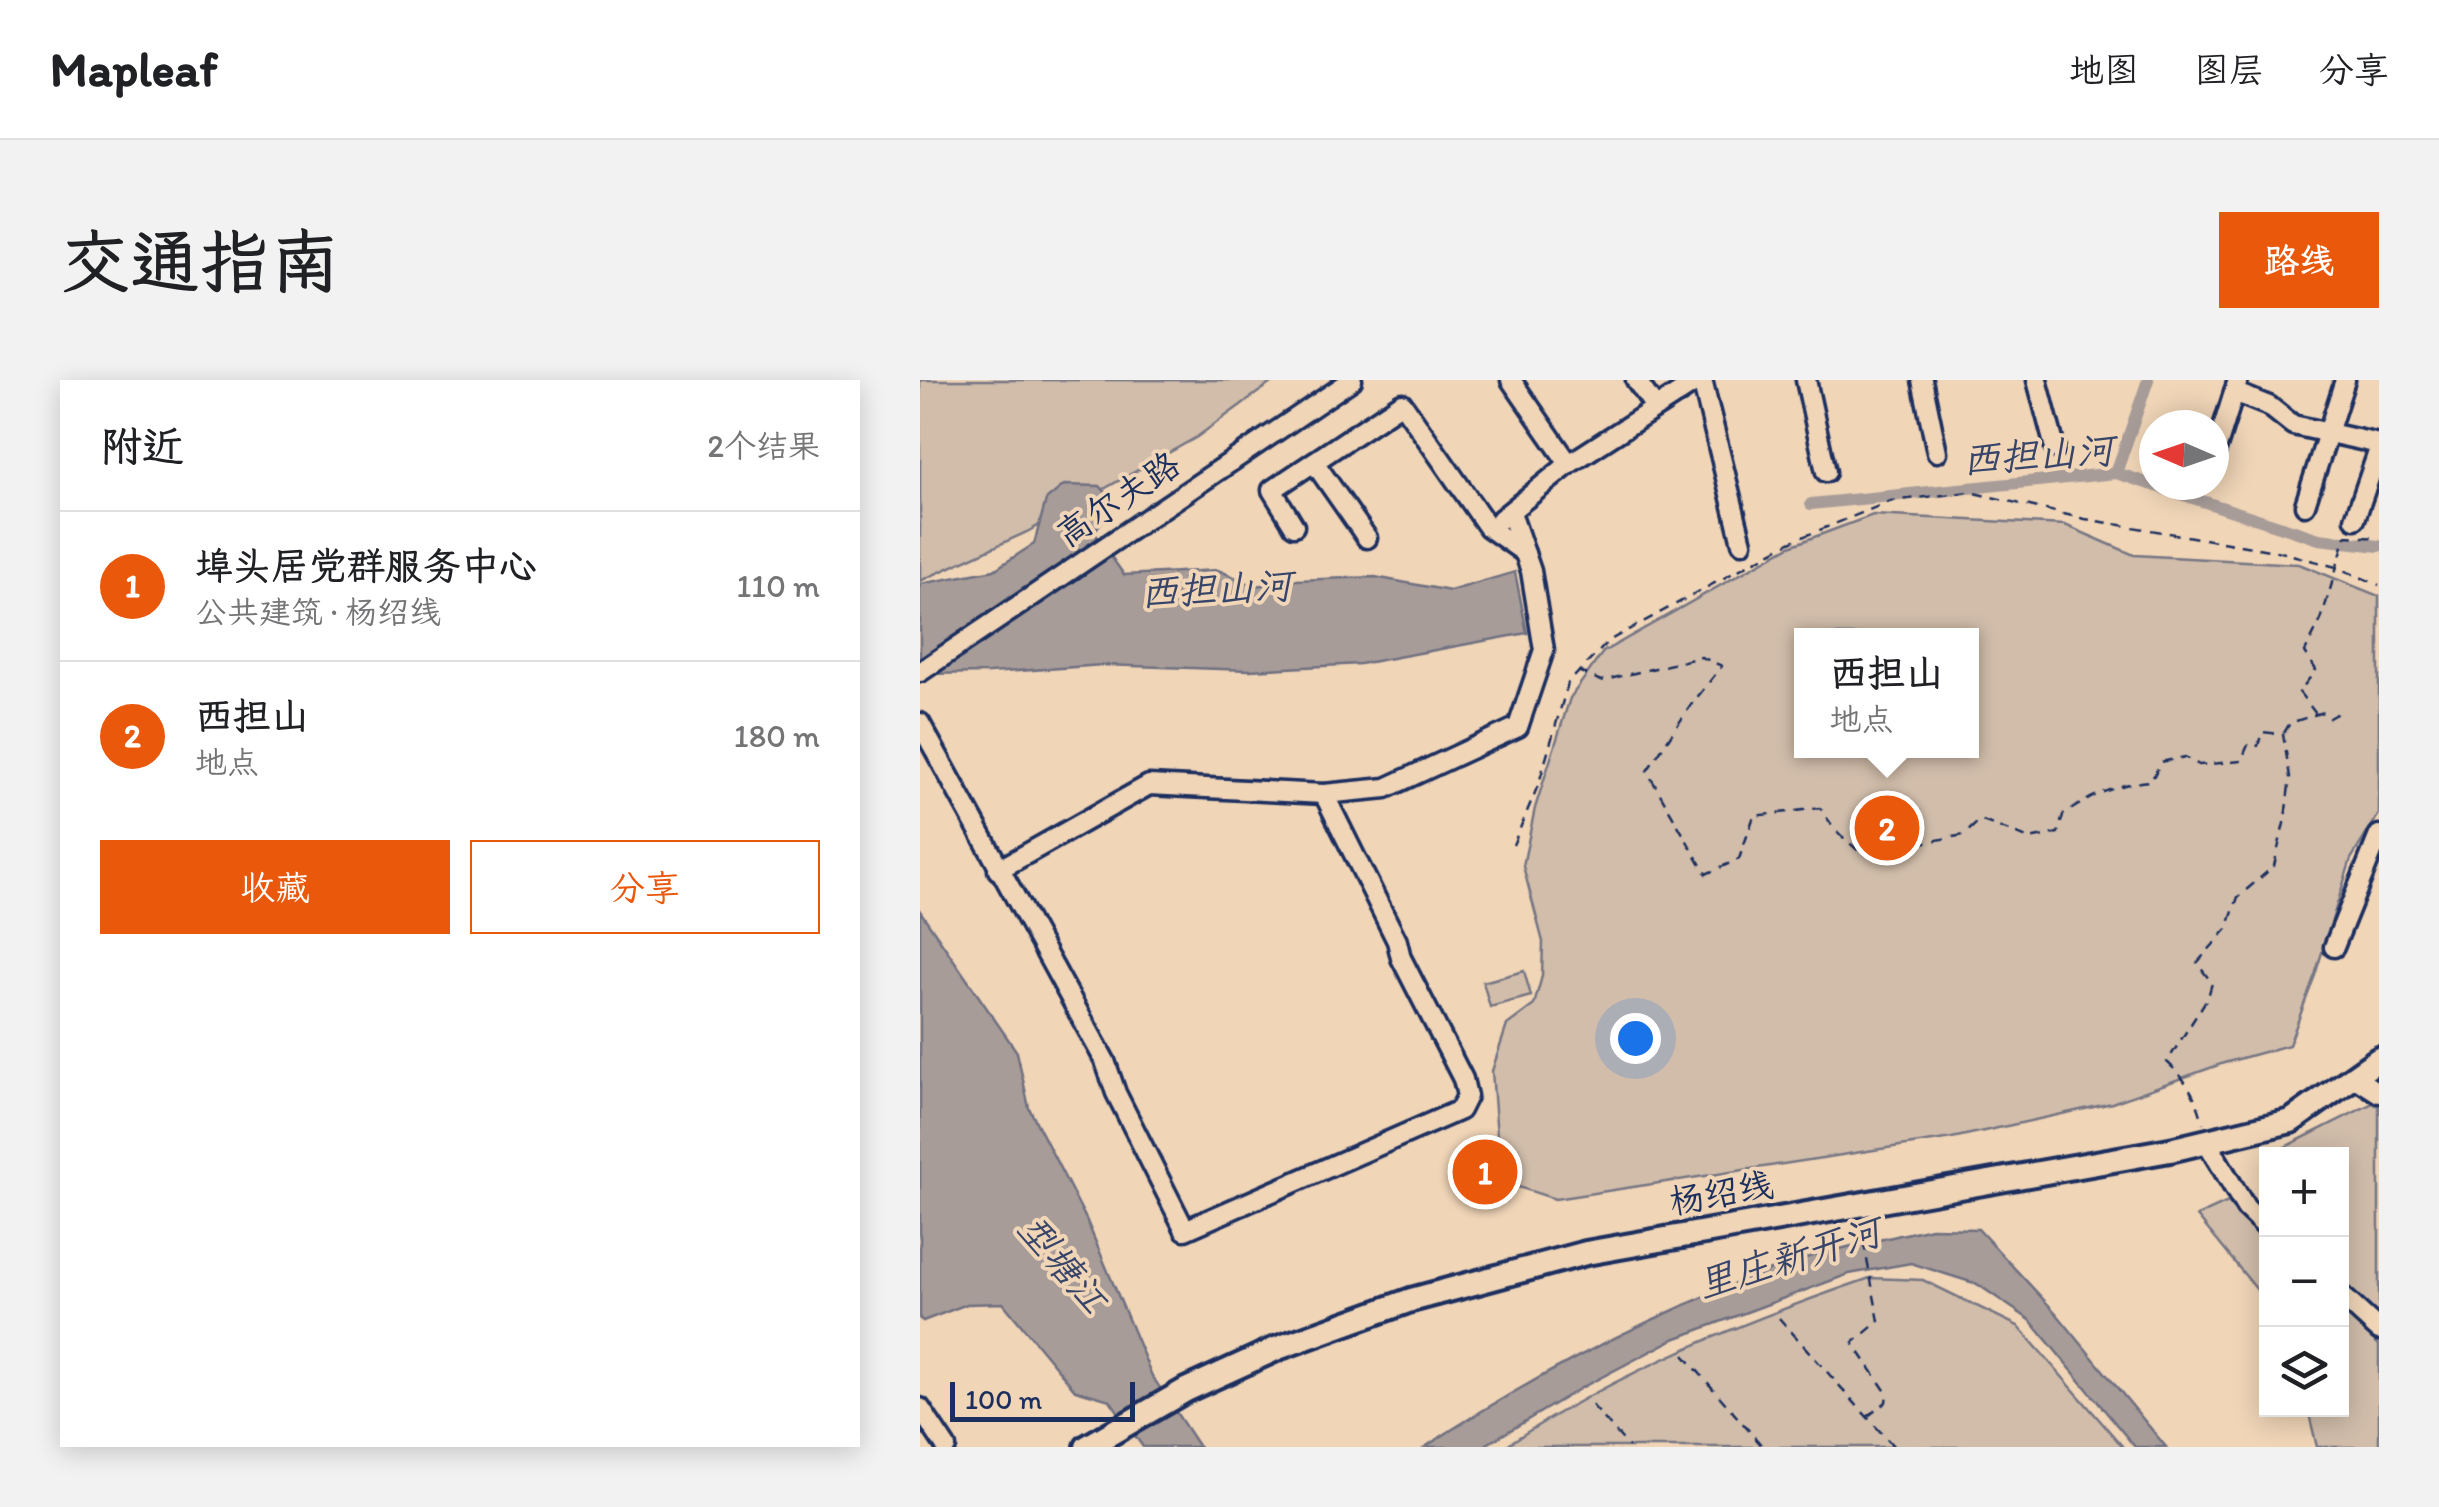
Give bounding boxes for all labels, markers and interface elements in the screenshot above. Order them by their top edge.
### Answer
text: Mapleaf [50,40,218,98]
text: 地图 [2069,49,2139,91]
text: 图层 [2194,49,2264,91]
text: 分享 [2319,49,2389,91]
button: 路线 [2219,212,2379,308]
text: 交通指南 [60,219,340,304]
north arrow [2139,410,2229,500]
text: 附近 [100,421,184,472]
water label: 西担山河 [1961,426,2121,483]
text: 2个结果 [707,427,820,465]
street label: 高尔夫路 [1048,442,1188,556]
text: 埠头居党群服务中心 [195,543,537,589]
water label: 西担山河 [1139,562,1299,616]
text: 1 [125,567,140,605]
text: 110 m [736,567,820,605]
text: 公共建筑 · 杨绍线 [195,593,441,631]
popup [1794,628,1979,758]
text: 西担山 [1829,650,1944,696]
text: 西担山 [195,693,309,739]
text: 地点 [1829,700,1894,738]
text: 2 [124,717,141,755]
text: 180 m [734,717,820,755]
text: 地点 [195,743,259,781]
pin: 2 [1854,790,1920,866]
button: 收藏 [100,840,450,934]
button: 分享 [470,840,820,934]
your location [1610,1013,1661,1064]
pin: 1 [1452,1134,1518,1210]
map controls [2259,1147,2349,1417]
button: + [2259,1147,2349,1237]
street label: 杨绍线 [1666,1163,1776,1223]
water label: 型塘江 [1009,1206,1119,1324]
water label: 里庄新开河 [1691,1206,1892,1308]
button: − [2259,1237,2349,1327]
button: layers [2259,1327,2349,1417]
scale bar [950,1377,1135,1422]
text: 100 m [965,1382,1042,1416]

